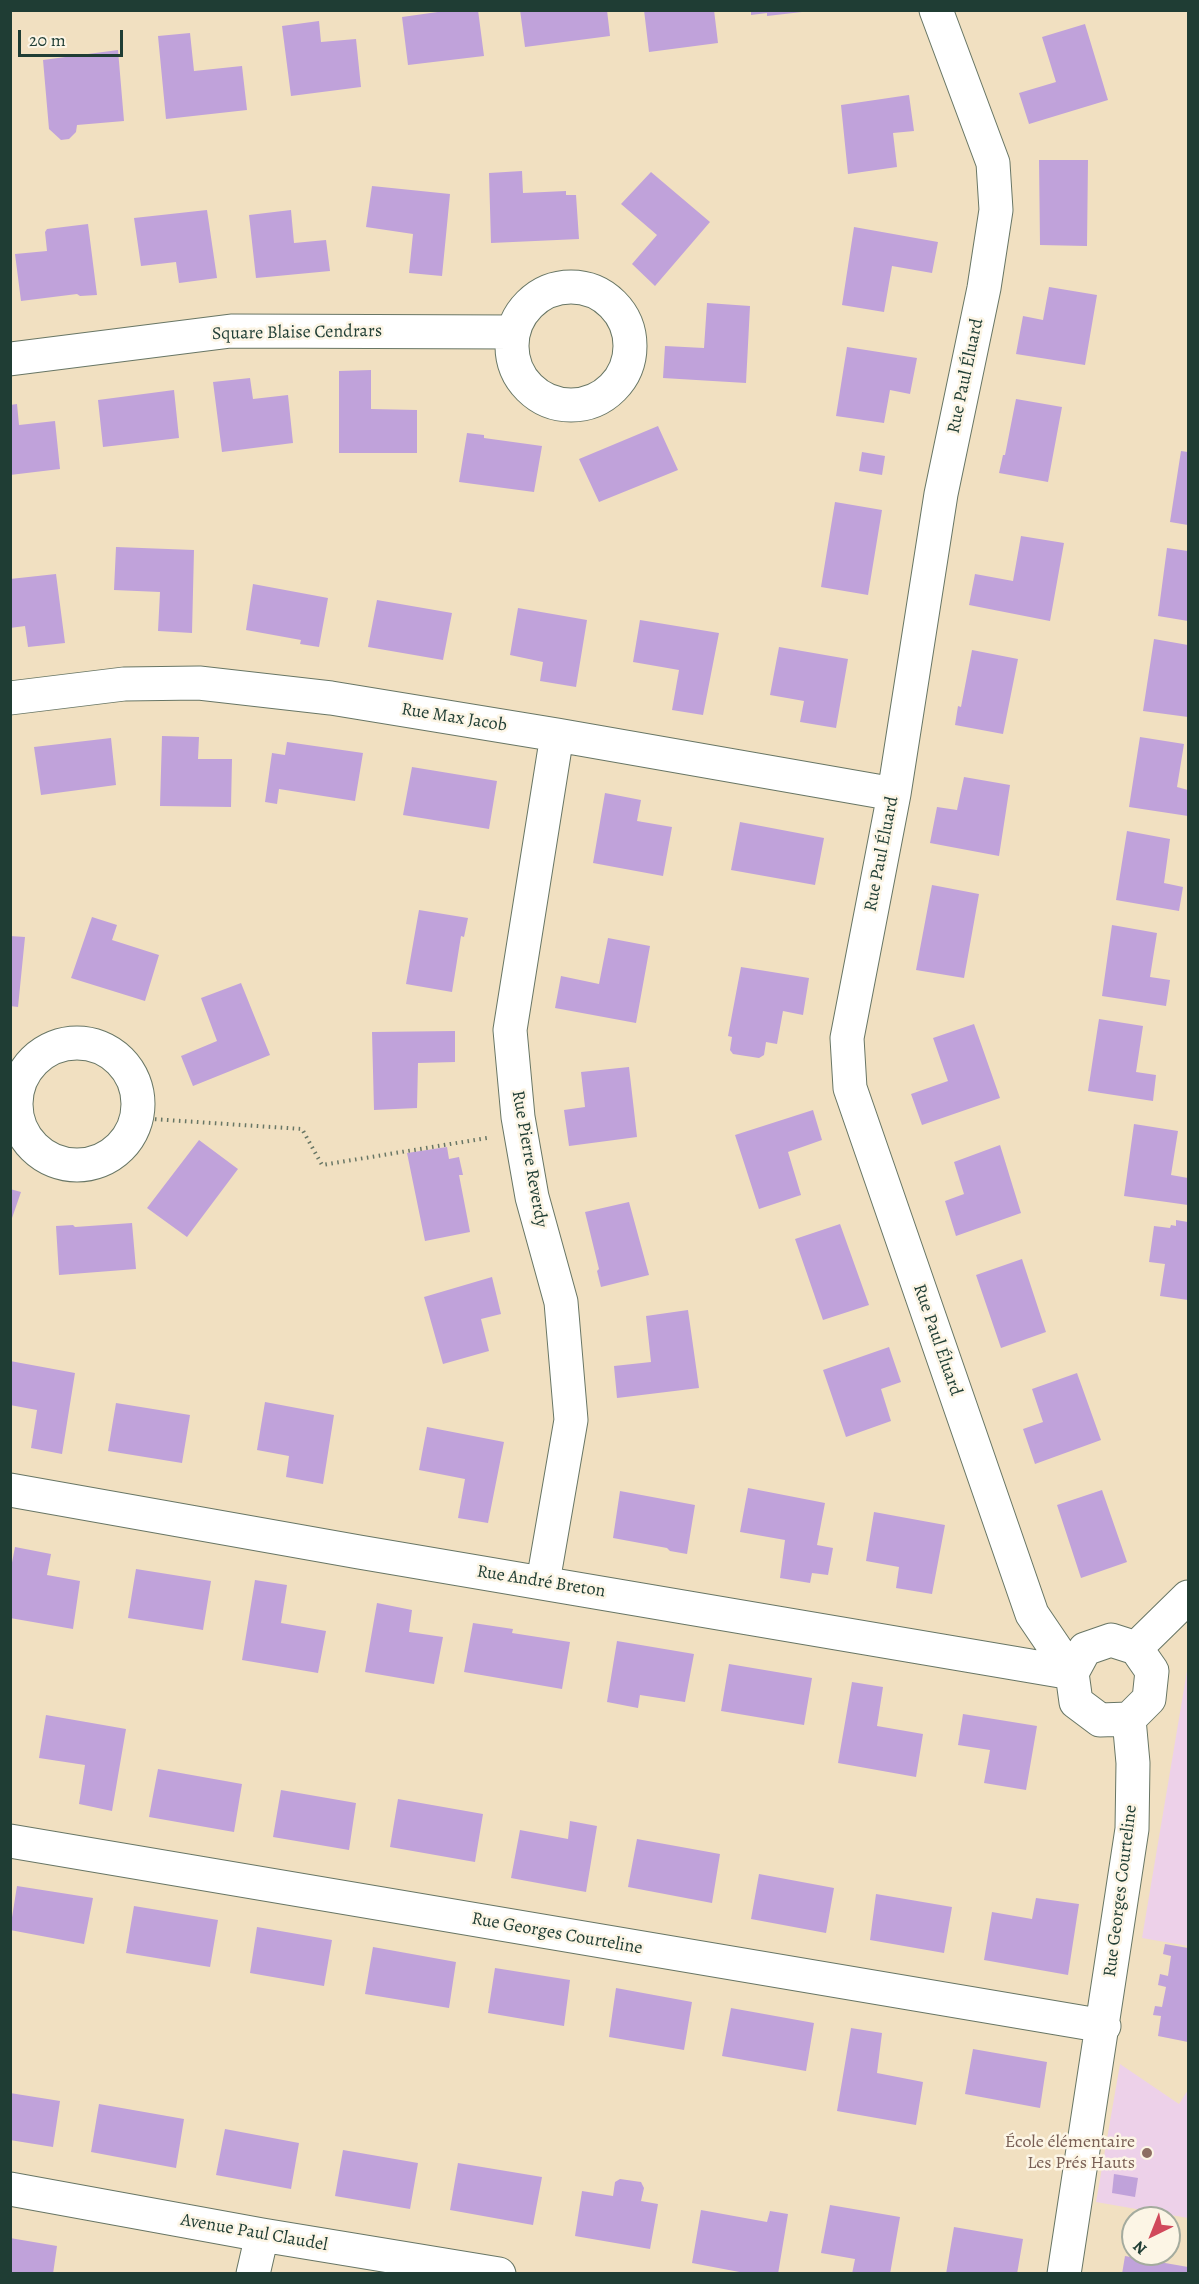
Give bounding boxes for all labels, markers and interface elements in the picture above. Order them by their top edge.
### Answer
scale bar [21,18,126,56]
text: 20 m [29,28,66,52]
street label: Rue Paul Éluard [943,317,989,435]
street label: Square Blaise Cendrars [212,321,382,345]
street label: Rue Max Jacob [400,699,508,737]
street label: Rue Paul Éluard [860,795,904,913]
street label: Rue Pierre Reverdy [506,1089,552,1229]
street label: Rue Paul Éluard [908,1281,966,1399]
street label: Rue André Breton [475,1561,607,1603]
street label: Rue Georges Courteline [1100,1804,1142,1978]
street label: Rue Georges Courteline [470,1908,644,1960]
place label: École élémentaire Les Prés Hauts [1005,2132,1135,2174]
marker: École élémentaire Les Prés Hauts [1140,2146,1154,2160]
north arrow [1121,2206,1181,2266]
street label: Avenue Paul Claudel [179,2209,329,2257]
text: N [1128,2236,1152,2260]

